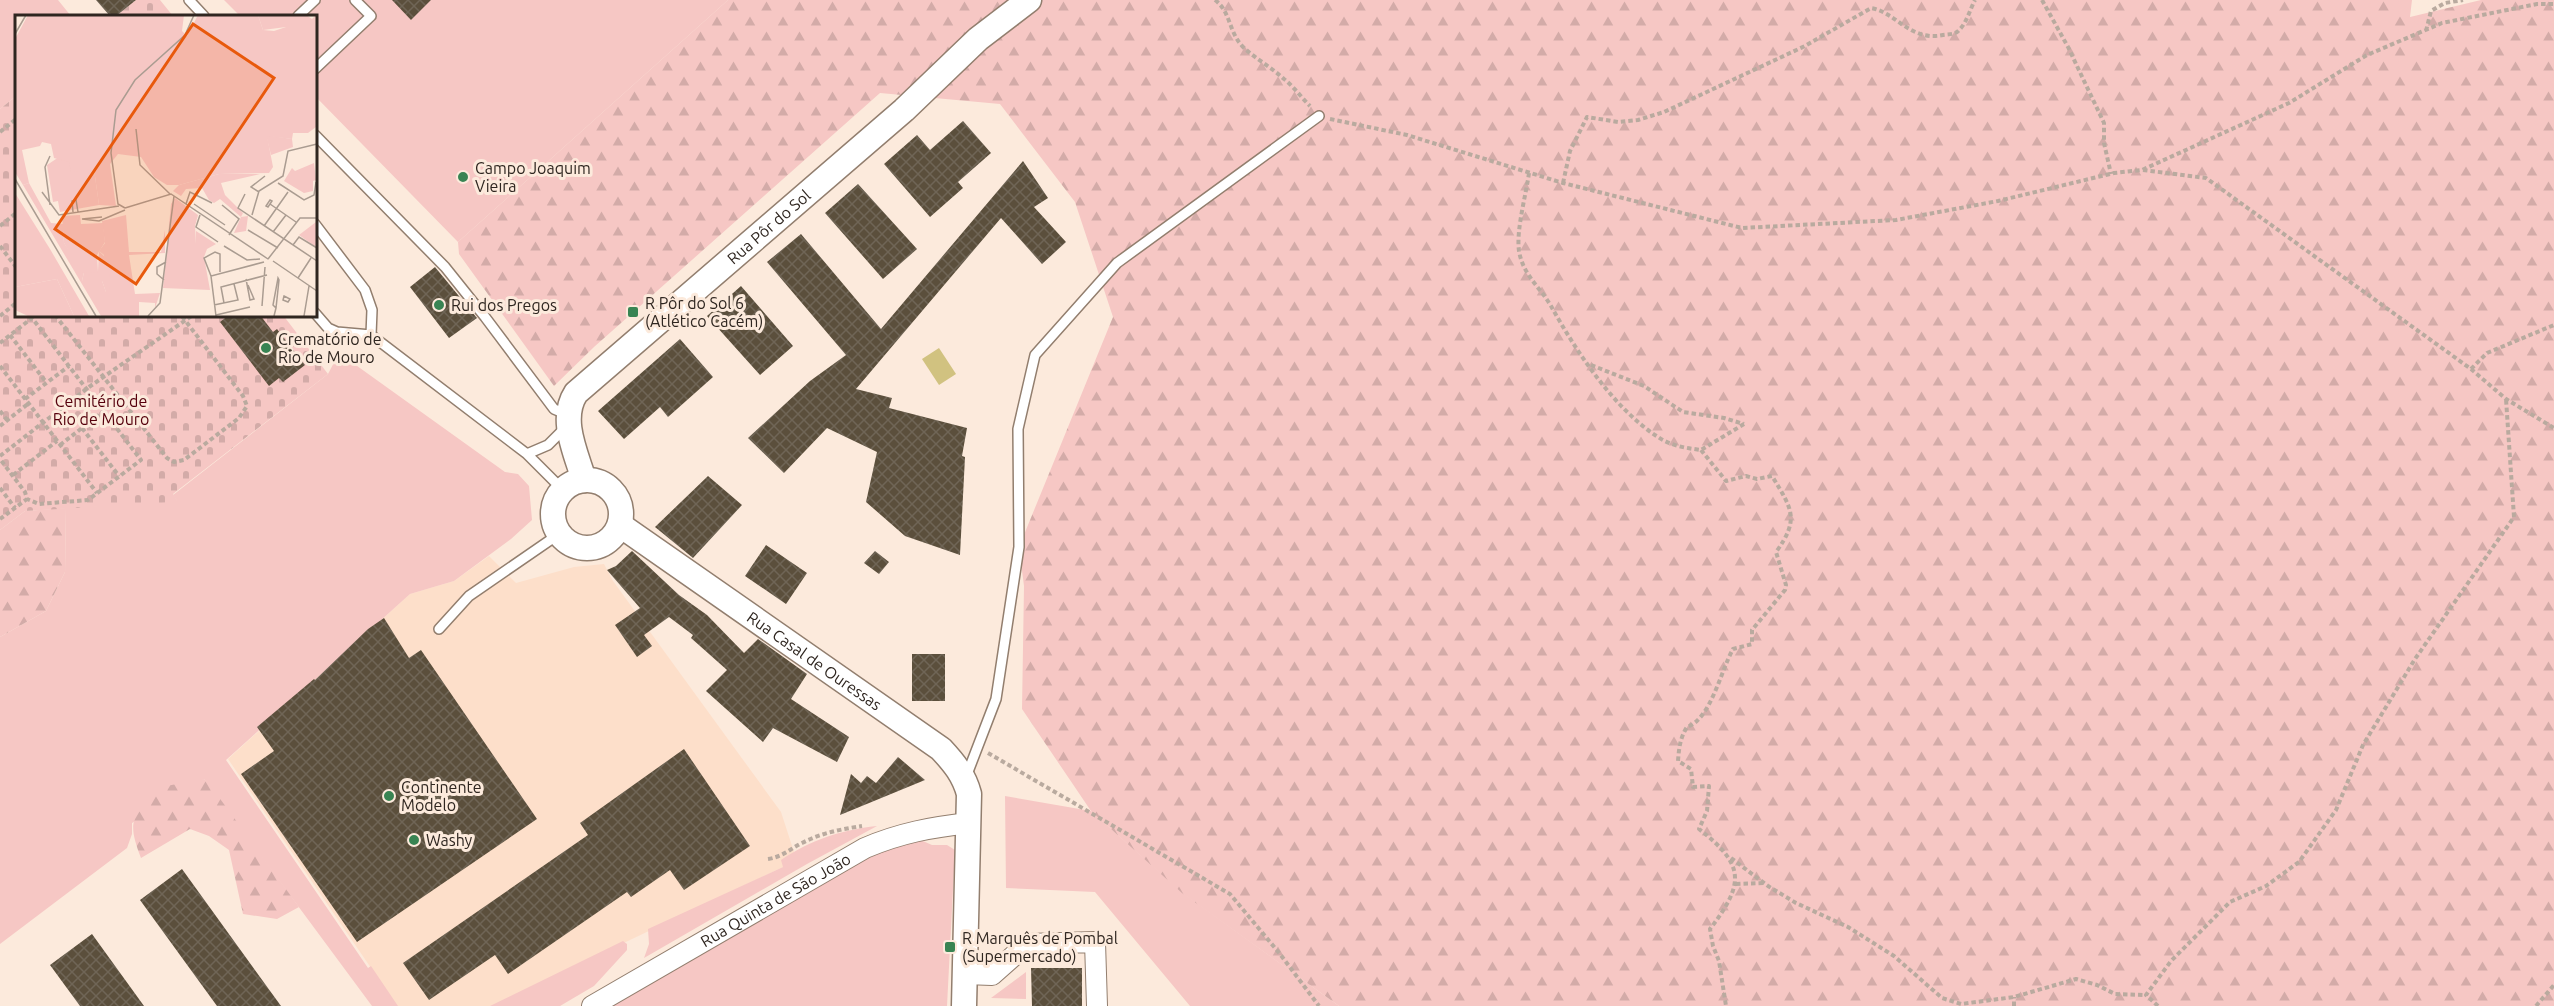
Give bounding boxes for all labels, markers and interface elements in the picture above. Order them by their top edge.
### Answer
inset map [15,15,316,316]
place label: Campo Joaquim Vieira [475,159,591,195]
marker: Campo Joaquim Vieira [456,170,470,184]
street label: Rua Pôr do Sol [723,186,814,268]
place label: R Pôr do Sol 6 (Atlético Cacém) [645,294,763,331]
place label: Rui dos Pregos [451,296,557,314]
marker: Rui dos Pregos [432,298,446,312]
marker: R Pôr do Sol 6 (Atlético Cacém) [626,305,640,319]
place label: Crematório de Rio de Mouro [278,330,382,366]
marker: Crematório de Rio de Mouro [259,341,273,355]
park label: Cemitério de Rio de Mouro [53,392,149,428]
street label: Rua Casal de Ouressas [744,608,885,714]
place label: Continente Modelo [401,778,482,814]
marker: Continente Modelo [382,789,396,803]
place label: Washy [426,831,473,849]
marker: Washy [407,833,421,847]
street label: Rua Quinta de São João [697,849,854,950]
place label: R Marquês de Pombal (Supermercado) [962,929,1118,966]
marker: R Marquês de Pombal (Supermercado) [943,940,957,954]

